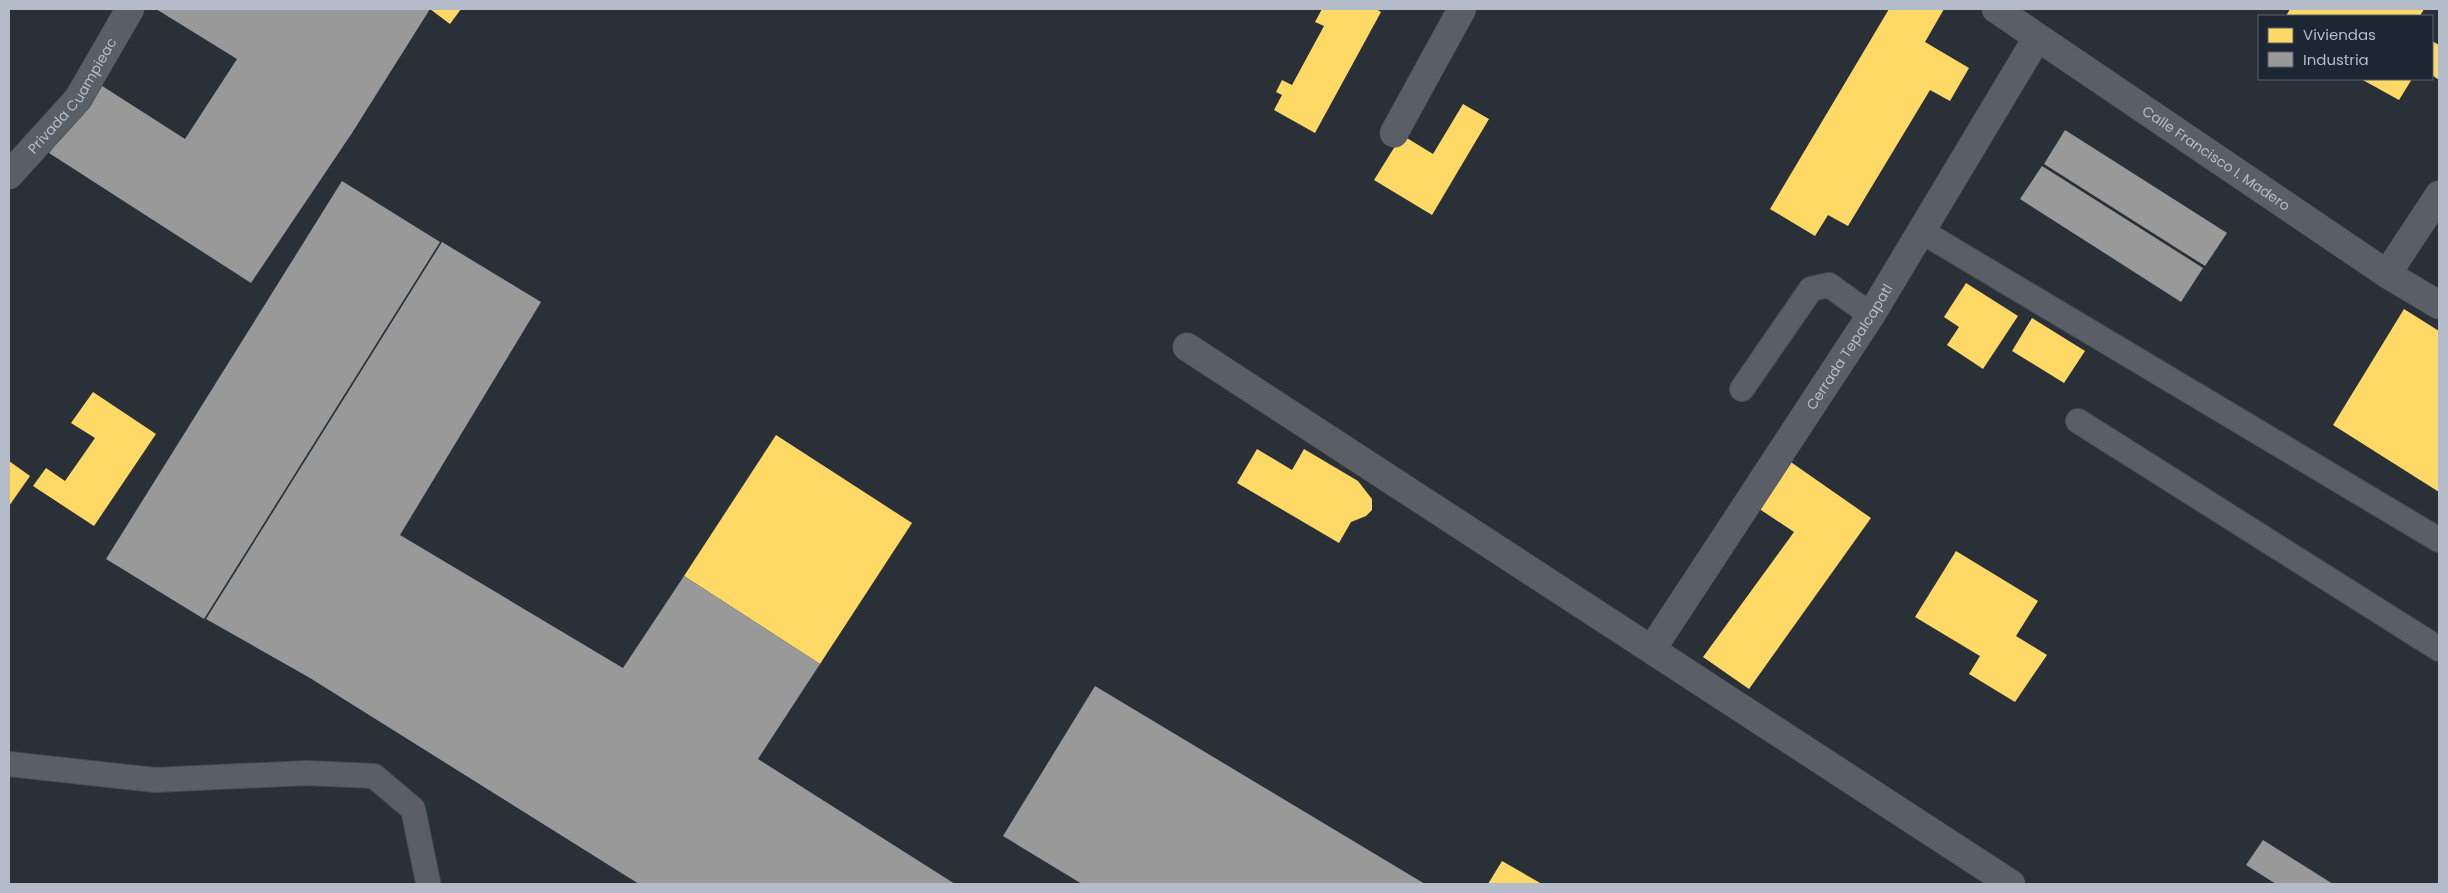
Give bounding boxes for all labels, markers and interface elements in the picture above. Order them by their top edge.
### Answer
legend [2258,15,2433,80]
text: Viviendas [2303,24,2376,45]
street label: Privada Cuampieac [23,34,121,158]
text: Industria [2303,49,2369,70]
street label: Calle Francisco I. Madero [2138,101,2294,216]
street label: Cerrada Tepalcapatl [1801,280,1897,414]

